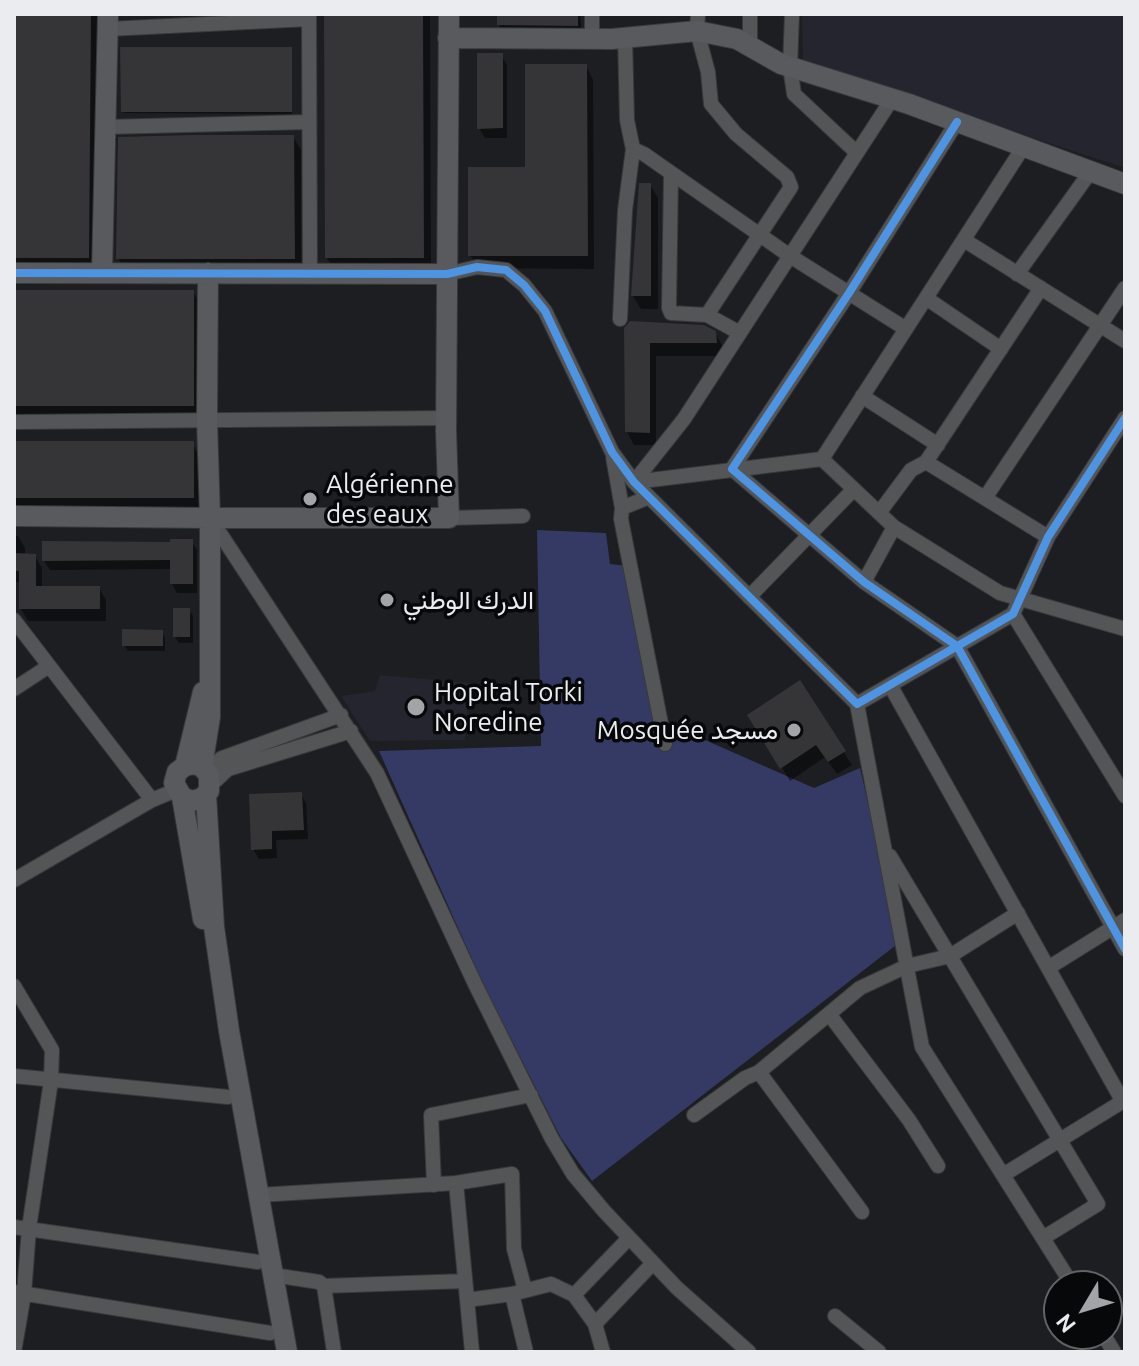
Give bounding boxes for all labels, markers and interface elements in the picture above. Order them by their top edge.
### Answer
place label: Algérienne des eaux [326,468,454,530]
marker: Algérienne des eaux [301,490,319,508]
place label: الدرك الوطني [403,584,534,616]
marker: الدرك الوطني [378,591,396,609]
place label: Hopital Torki Noredine [434,676,583,738]
marker: Hopital Torki Noredine [405,696,427,718]
place label: Mosquée مسجد [597,714,778,746]
marker: Mosquée مسجد [785,721,803,739]
north arrow [1043,1270,1123,1350]
text: N [1050,1310,1080,1338]

